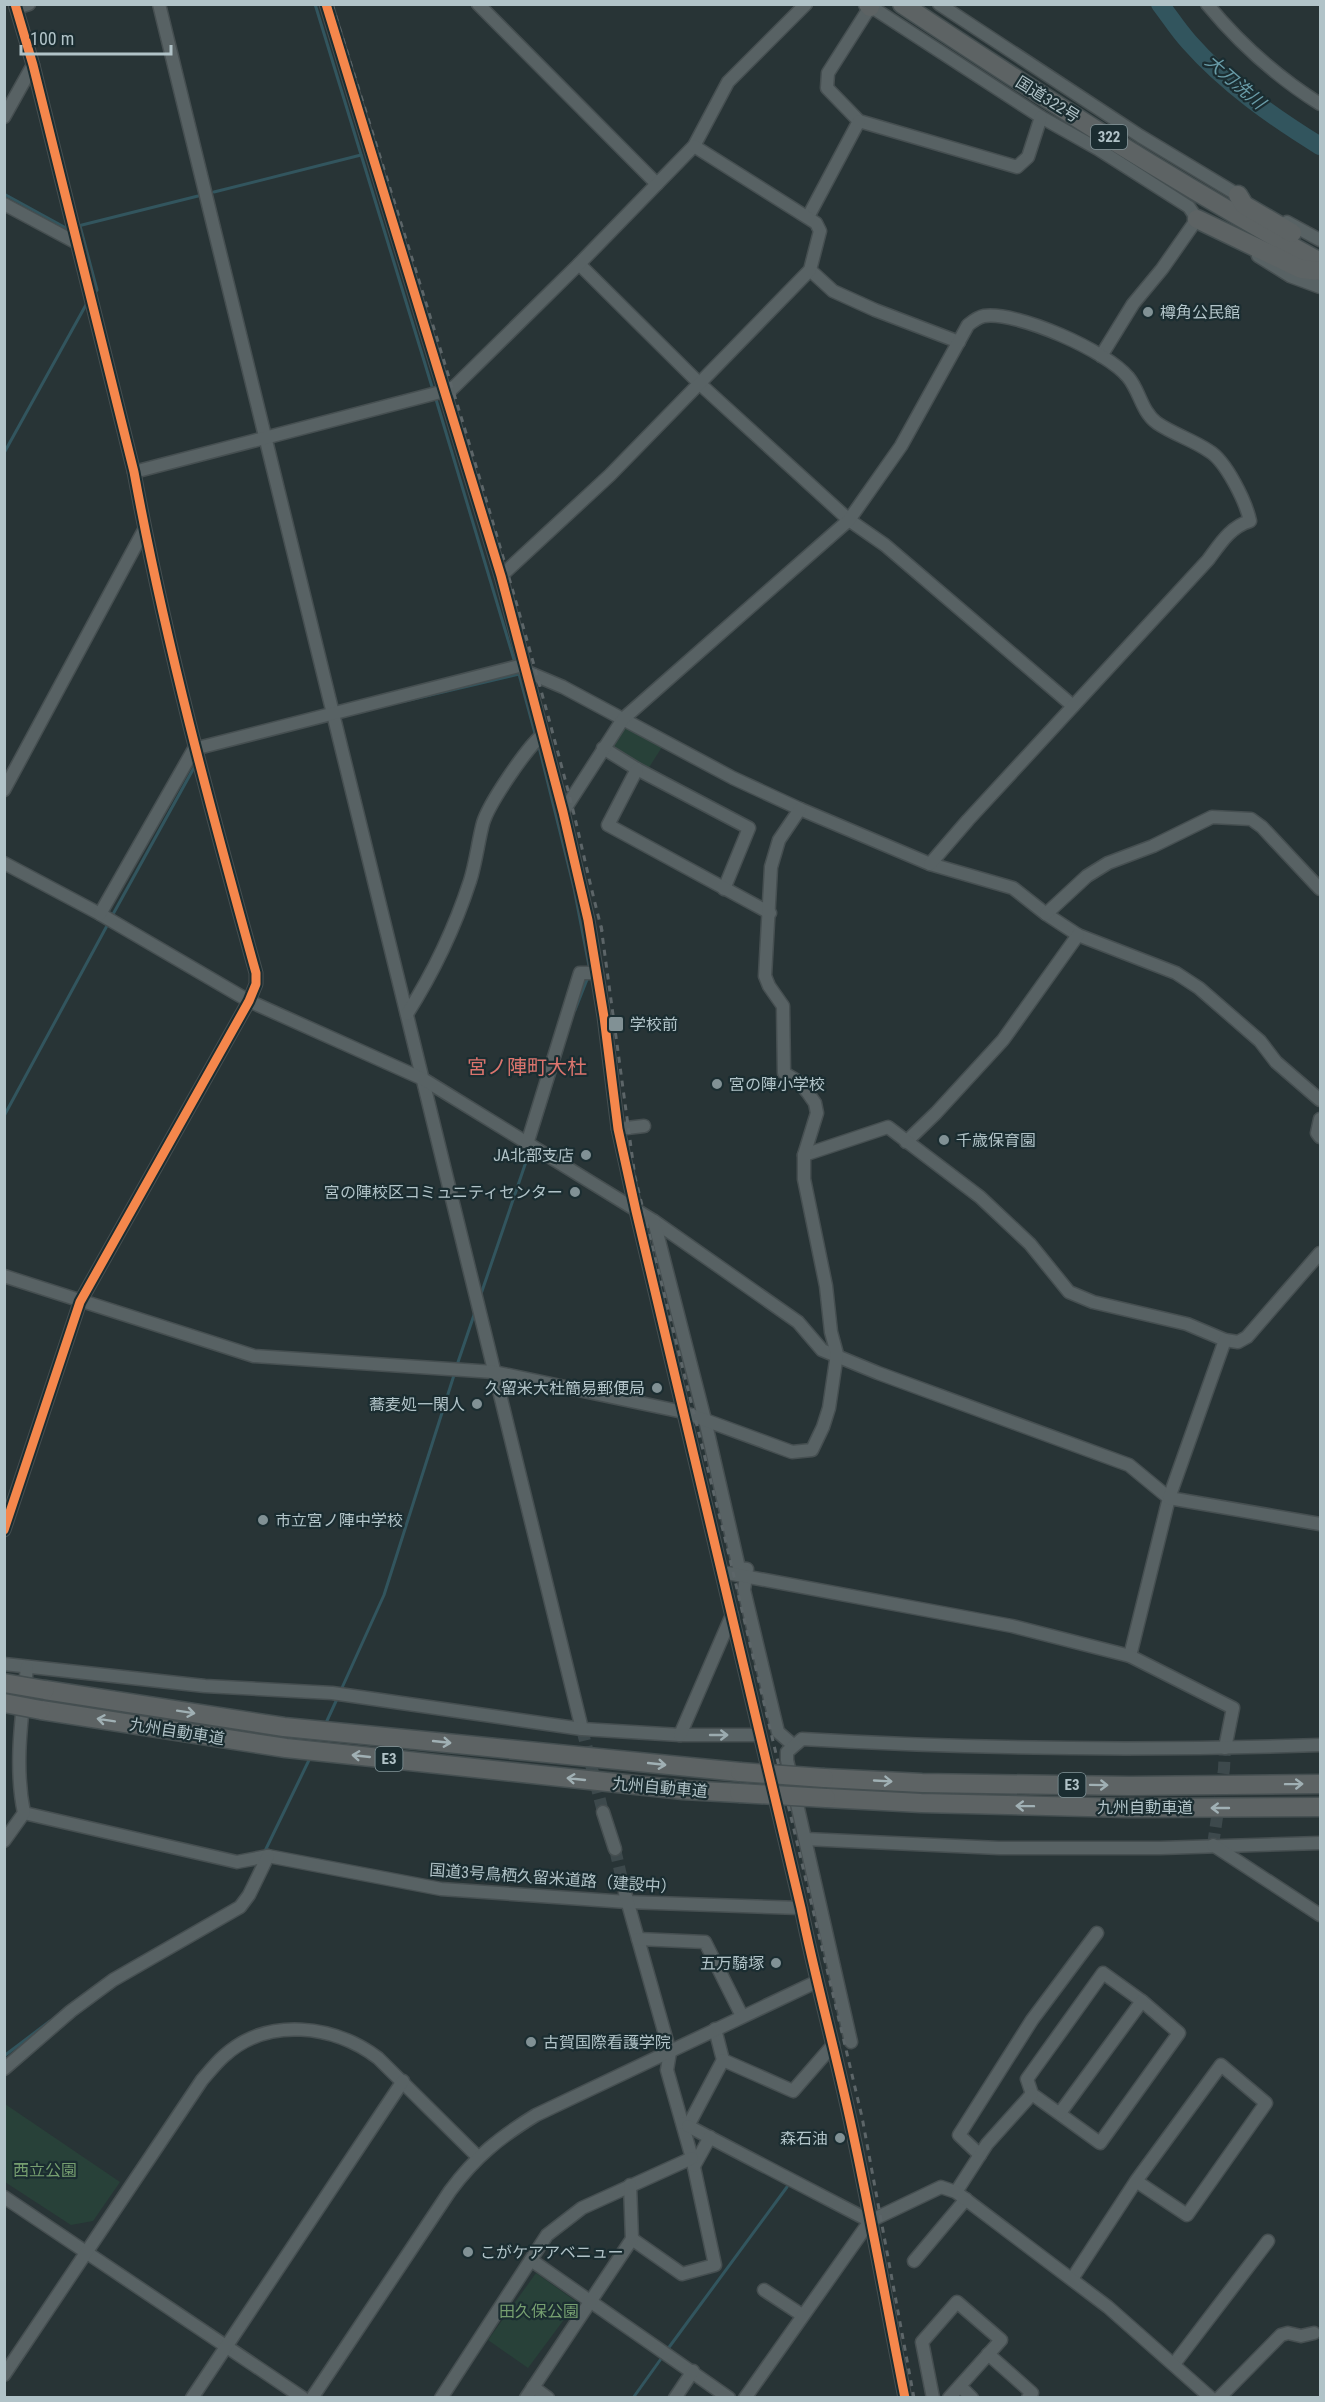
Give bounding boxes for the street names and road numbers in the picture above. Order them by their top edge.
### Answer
street label: 国道322号 [1012,72,1083,126]
road number: 322 [1091,125,1127,149]
street label: 九州自動車道 [128,1715,226,1748]
road number: E3 [376,1747,402,1771]
road number: E3 [1058,1773,1086,1797]
street label: 九州自動車道 [611,1774,709,1801]
street label: 九州自動車道 [1097,1798,1193,1817]
street label: 国道3号鳥栖久留米道路（建設中） [429,1860,677,1897]

